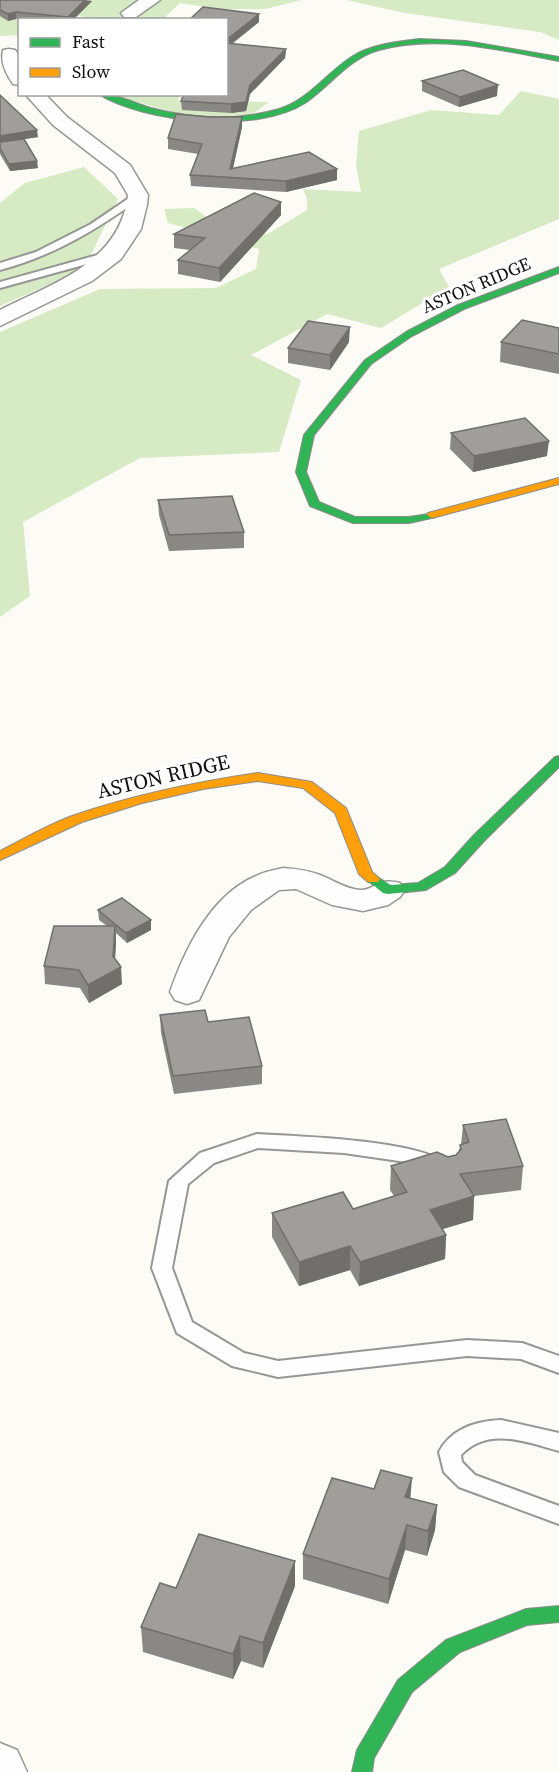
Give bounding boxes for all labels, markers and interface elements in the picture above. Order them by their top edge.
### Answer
legend [18,18,228,96]
text: Fast [72,29,105,54]
text: Slow [72,59,110,84]
street label: ASTON RIDGE [418,251,534,319]
street label: ASTON RIDGE [94,747,232,805]

